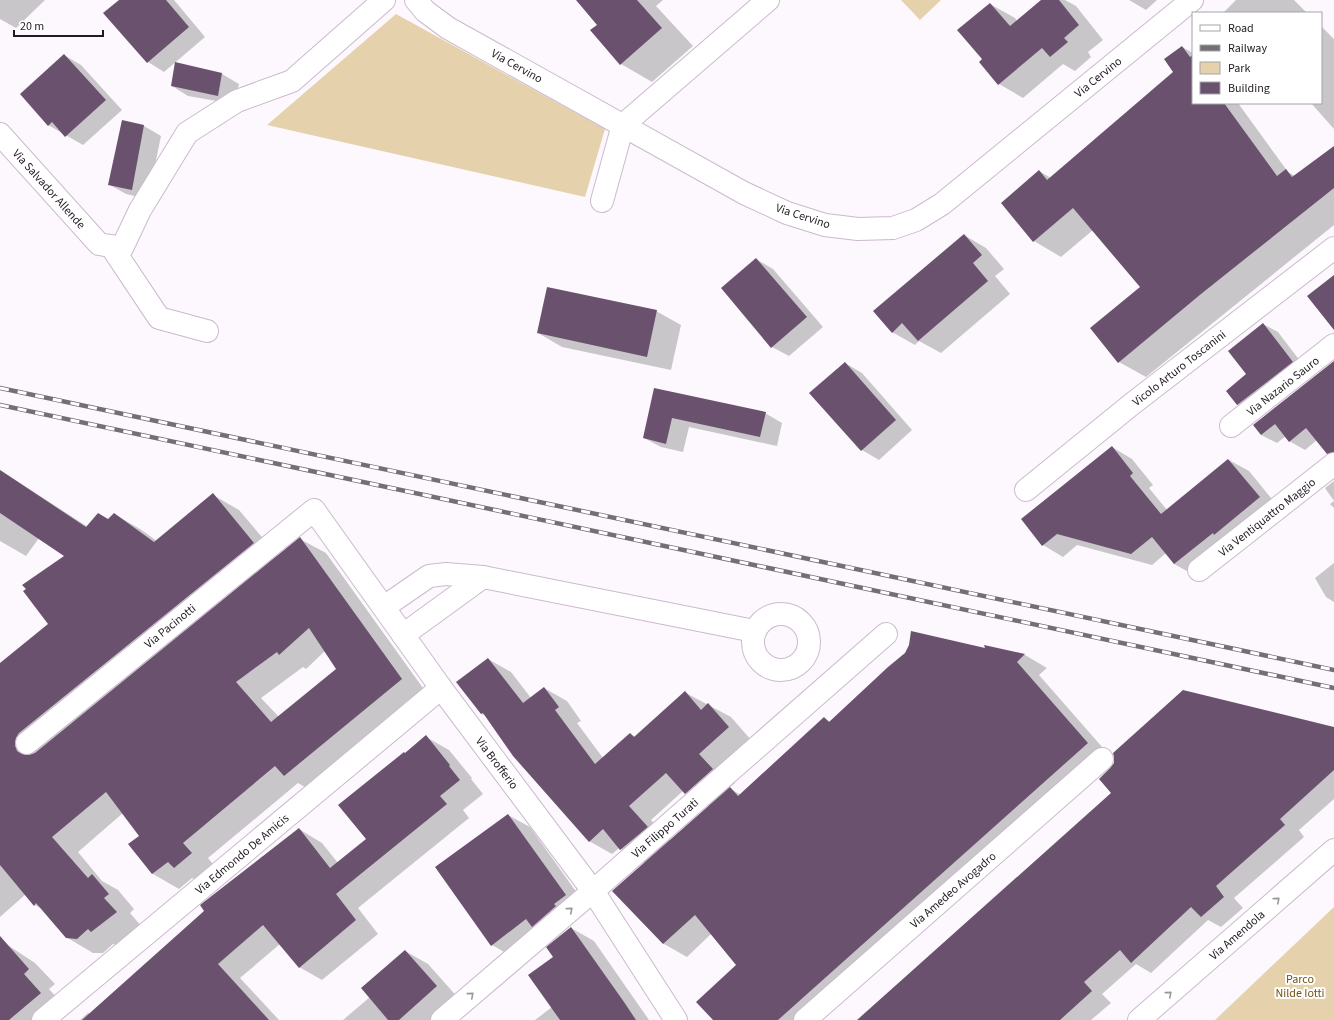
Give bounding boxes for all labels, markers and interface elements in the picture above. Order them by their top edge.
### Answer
scale bar [14,12,103,38]
legend [1192,12,1322,104]
text: 20 m [20,18,44,35]
text: Road [1228,20,1254,37]
text: Railway [1228,40,1267,57]
street label: Via Cervino [488,45,546,88]
street label: Via Cervino [1071,53,1126,102]
text: Park [1228,60,1250,77]
text: Building [1228,80,1270,97]
street label: Via Salvador Allende [8,146,89,233]
street label: Via Cervino [773,200,832,233]
street label: Vicolo Arturo Toscanini [1129,326,1230,410]
street label: Via Nazario Sauro [1243,353,1323,420]
street label: Via Ventiquattro Maggio [1215,474,1320,561]
street label: Via Pacinotti [141,600,200,653]
street label: Via Brofferio [471,734,522,793]
street label: Via Filippo Turati [628,794,703,862]
street label: Via Edmondo De Amicis [192,810,293,899]
street label: Via Amedeo Avogadro [907,848,1000,933]
one-way arrow [1272,897,1280,904]
street label: Via Amendola [1206,906,1269,964]
one-way arrow [566,908,573,915]
park label: Parco Nilde Iotti [1275,971,1325,1002]
one-way arrow [467,992,474,999]
one-way arrow [1164,992,1171,999]

